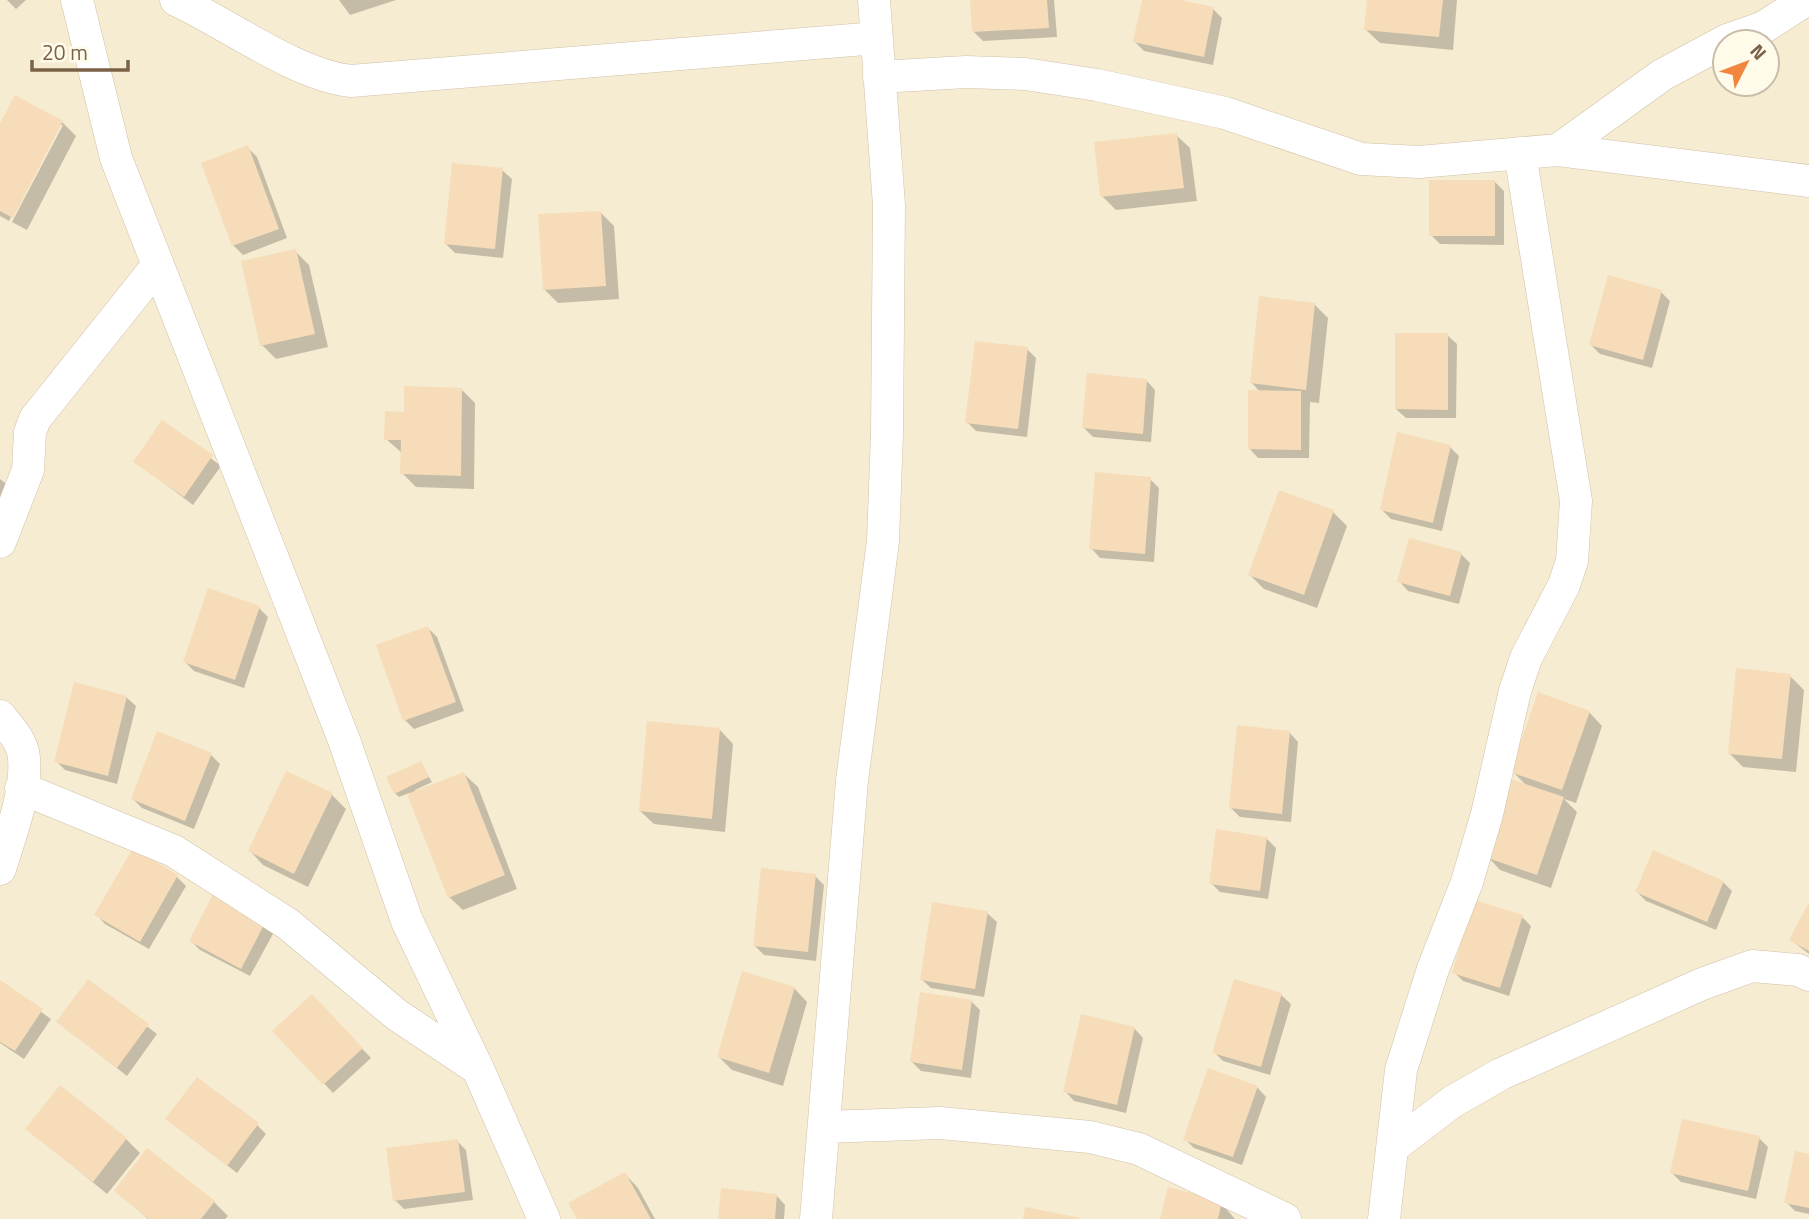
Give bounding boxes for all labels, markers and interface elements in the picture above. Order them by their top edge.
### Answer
scale bar [32,28,128,72]
north arrow [1711,28,1781,98]
text: 20 m [42,36,88,68]
text: N [1744,37,1774,66]

